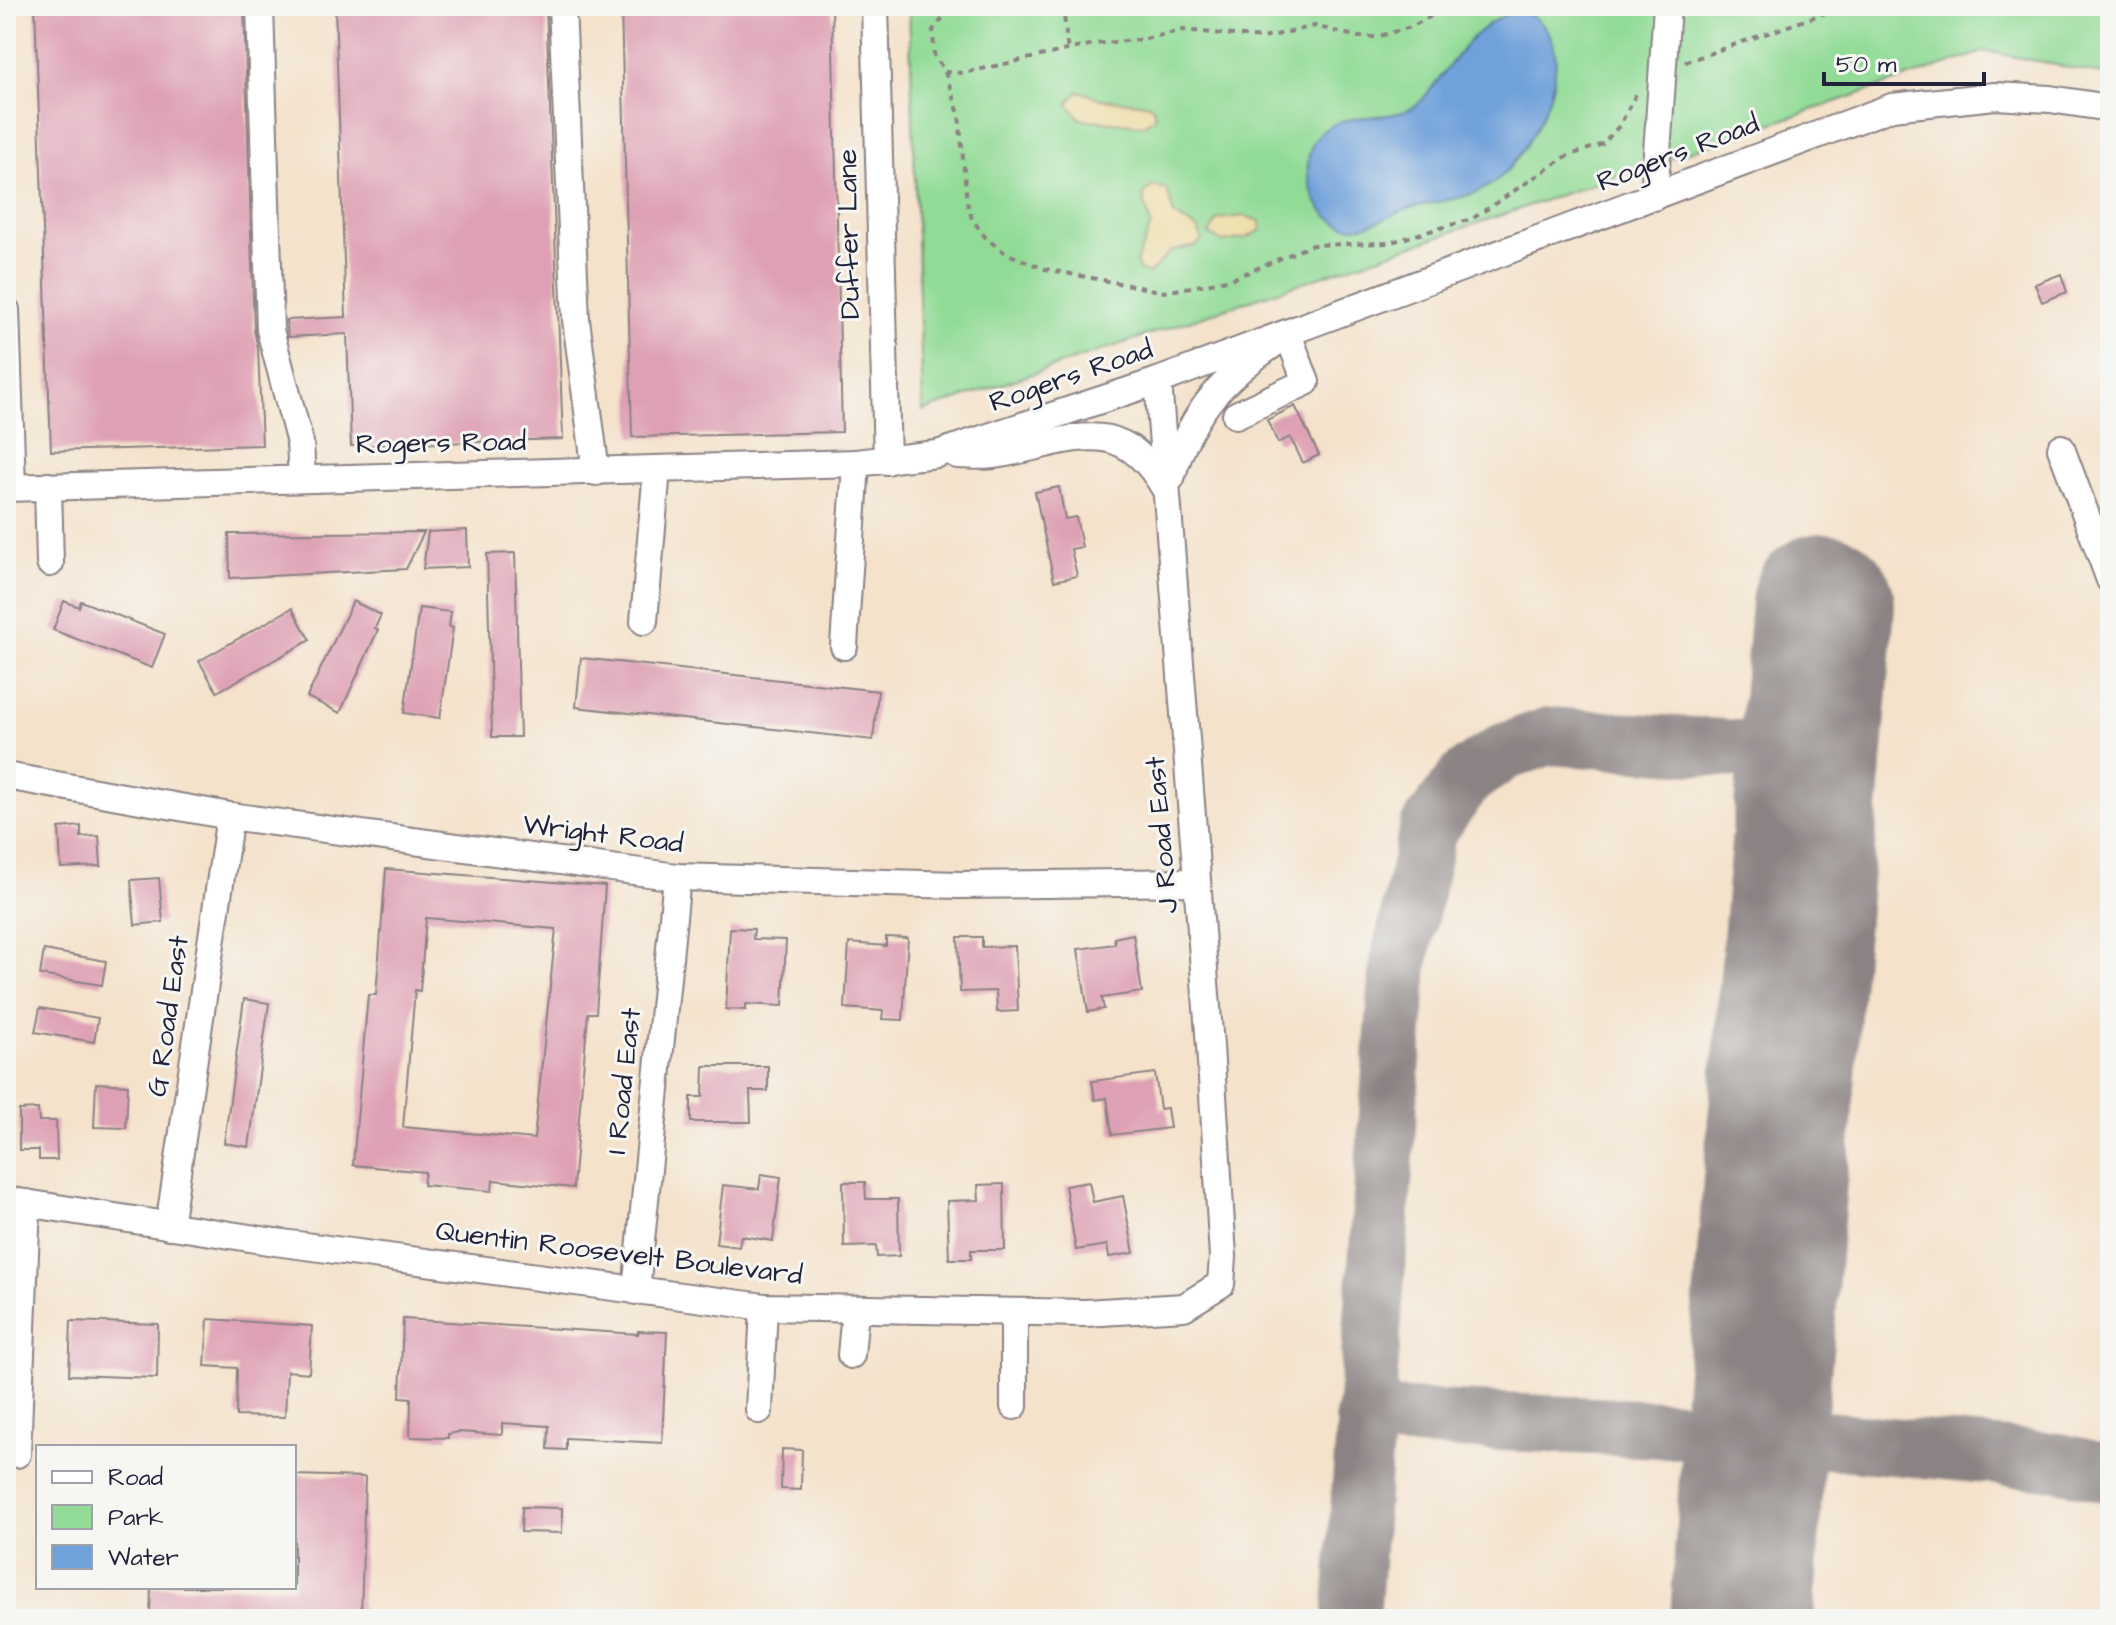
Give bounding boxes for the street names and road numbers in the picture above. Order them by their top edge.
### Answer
street label: Rogers Road [1592,104,1765,203]
street label: Duffer Lane [828,149,870,319]
street label: Rogers Road [984,330,1158,423]
street label: Rogers Road [356,422,527,465]
street label: J Road East [1136,754,1188,915]
street label: Wright Road [521,805,685,864]
street label: G Road East [137,932,199,1099]
street label: I Road East [597,1005,651,1156]
street label: Quentin Roosevelt Boulevard [433,1211,805,1295]

